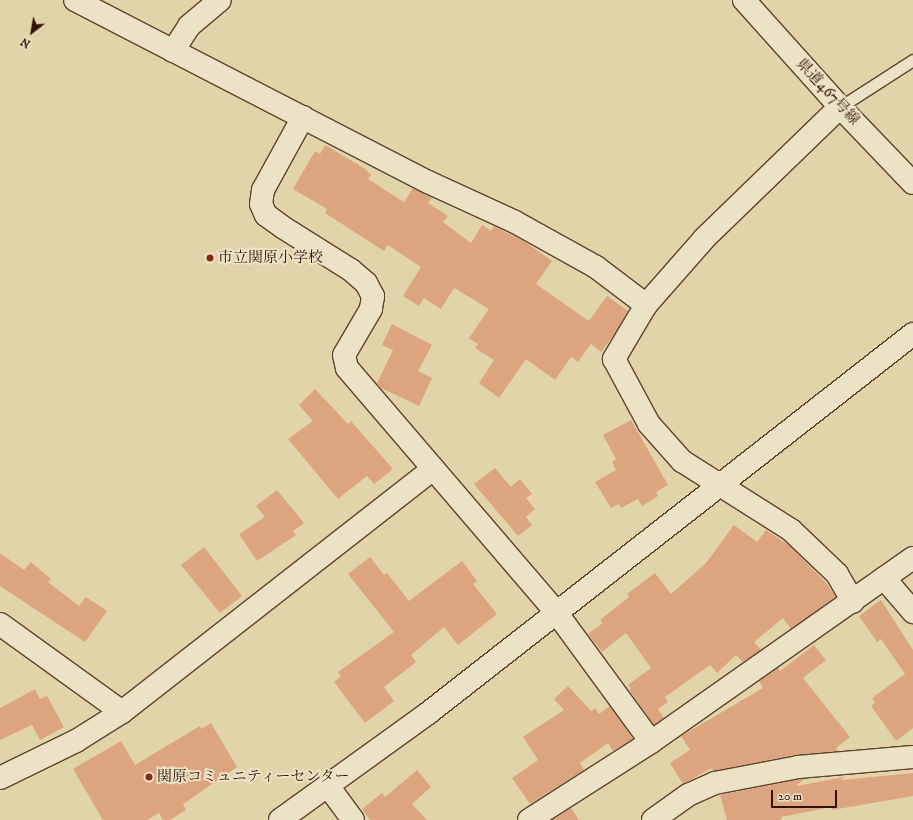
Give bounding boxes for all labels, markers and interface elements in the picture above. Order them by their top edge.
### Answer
north arrow [12,12,52,52]
text: N [18,34,33,51]
street label: 県道467号線 [793,55,863,129]
place label: 市立関原小学校 [218,249,323,267]
marker: 市立関原小学校 [205,253,215,263]
place label: 関原コミュニティーセンター [157,768,352,786]
marker: 関原コミュニティーセンター [144,772,154,782]
scale bar [773,782,839,808]
text: 20 m [778,789,802,804]

